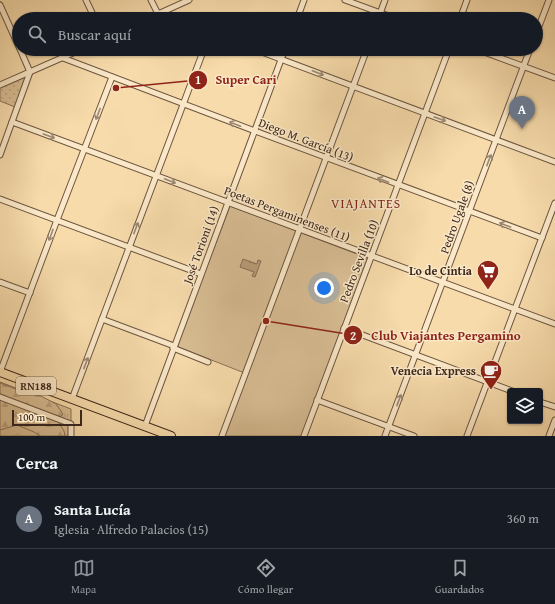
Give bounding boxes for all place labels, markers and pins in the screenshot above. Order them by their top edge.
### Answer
callout: Super Cari [188,67,285,92]
pin: A [509,96,535,129]
supermarket icon: Lo de Cintia [475,258,501,291]
place label: Lo de Cintia [409,262,473,279]
callout: Club Viajantes Pergamino [343,323,528,348]
cafe icon: Venecia Express [478,358,504,391]
place label: Venecia Express [391,362,476,379]

